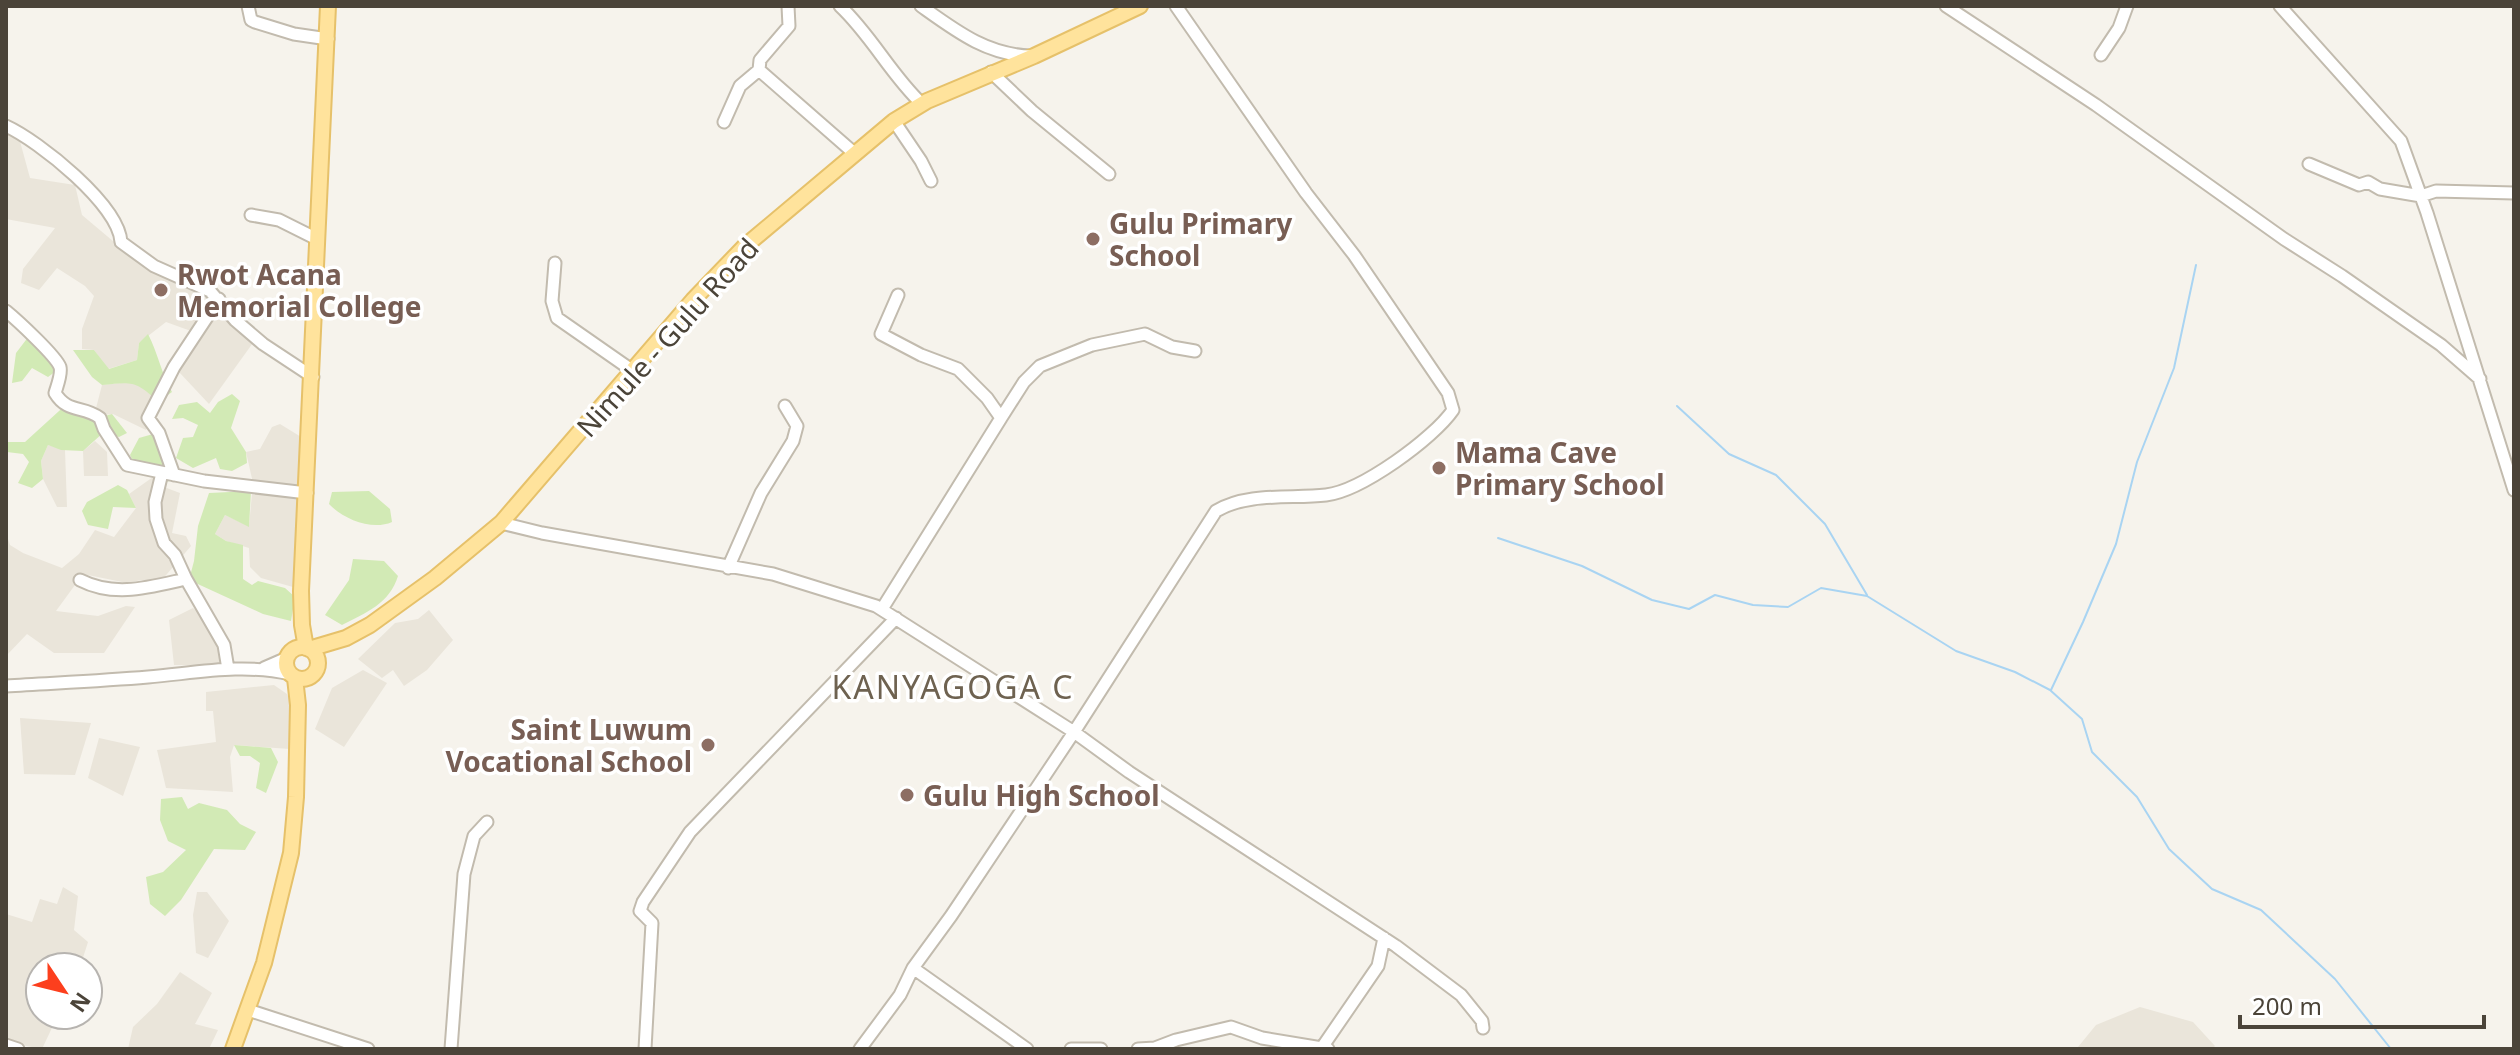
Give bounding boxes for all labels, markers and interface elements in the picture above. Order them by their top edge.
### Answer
place label: Gulu Primary School [1109,204,1292,274]
street label: Nimule - Gulu Road [567,229,767,445]
marker: Gulu Primary School [1084,230,1102,248]
place label: Rwot Acana Memorial College [177,255,422,325]
marker: Rwot Acana Memorial College [152,281,170,299]
place label: Mama Cave Primary School [1455,433,1665,503]
marker: Mama Cave Primary School [1430,459,1448,477]
district label: KANYAGOGA C [831,665,1075,708]
place label: Saint Luwum Vocational School [446,710,692,780]
marker: Saint Luwum Vocational School [699,736,717,754]
place label: Gulu High School [923,776,1160,814]
marker: Gulu High School [898,786,916,804]
north arrow [24,951,104,1031]
scale bar [2240,979,2484,1029]
text: N [64,987,99,1019]
text: 200 m [2252,989,2322,1022]

